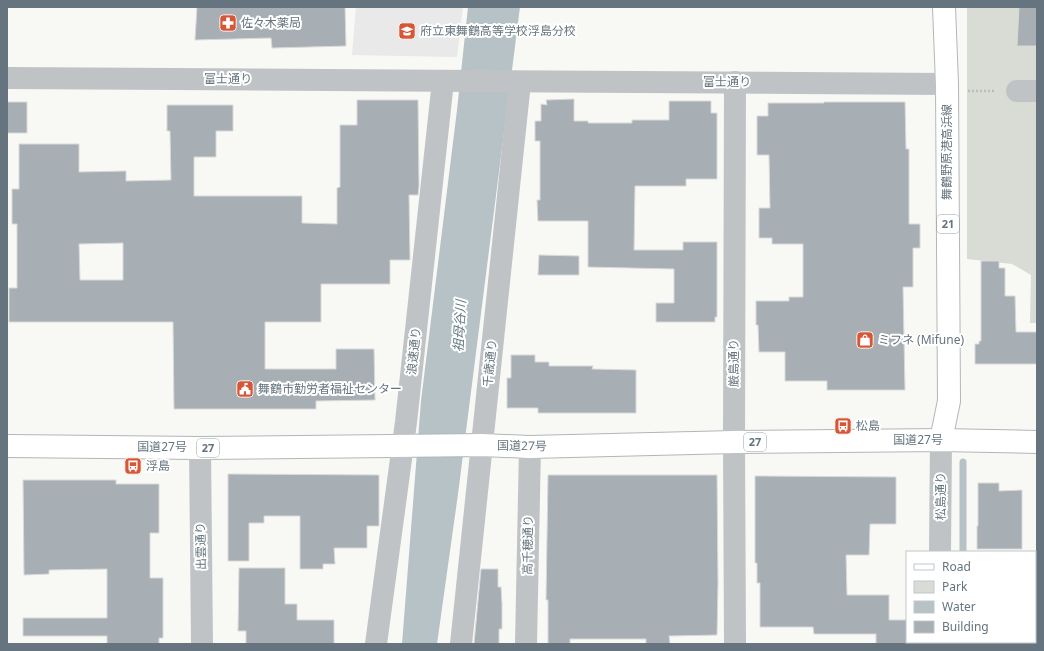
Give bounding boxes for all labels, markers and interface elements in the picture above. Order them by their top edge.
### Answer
pharmacy icon: 佐々木薬局 [218,13,238,33]
place label: 佐々木薬局 [241,14,301,31]
school or university icon: 府立東舞鶴高等学校浮島分校 [397,21,417,41]
place label: 府立東舞鶴高等学校浮島分校 [420,22,576,39]
street label: 富士通り [204,70,252,87]
street label: 富士通り [703,73,751,90]
street label: 舞鶴野原港高浜線 [938,104,955,200]
road number: 21 [937,215,959,233]
water label: 祖母谷川 [449,298,469,352]
street label: 浪速通り [403,326,424,376]
shop icon: ミフネ (Mifune) [855,330,875,350]
place label: ミフネ (Mifune) [878,331,964,348]
street label: 千歳通り [479,338,500,388]
street label: 厳島通り [725,339,742,387]
public building icon: 舞鶴市勤労者福祉センター [235,379,255,399]
place label: 舞鶴市勤労者福祉センター [258,380,402,397]
bus stop icon: 松島 [833,416,853,436]
place label: 松島 [856,417,880,434]
street label: 国道27号 [893,431,943,448]
road number: 27 [744,433,766,451]
street label: 国道27号 [497,437,547,454]
street label: 国道27号 [137,438,187,455]
road number: 27 [197,439,219,457]
bus stop icon: 浮島 [123,456,143,476]
place label: 浮島 [146,457,170,474]
street label: 松島通り [932,472,949,520]
street label: 高千穂通り [518,515,537,575]
street label: 出雲通り [192,522,209,570]
legend [906,551,1036,643]
text: Road [942,558,971,575]
text: Park [942,578,968,595]
text: Water [942,598,976,615]
text: Building [942,618,989,635]

